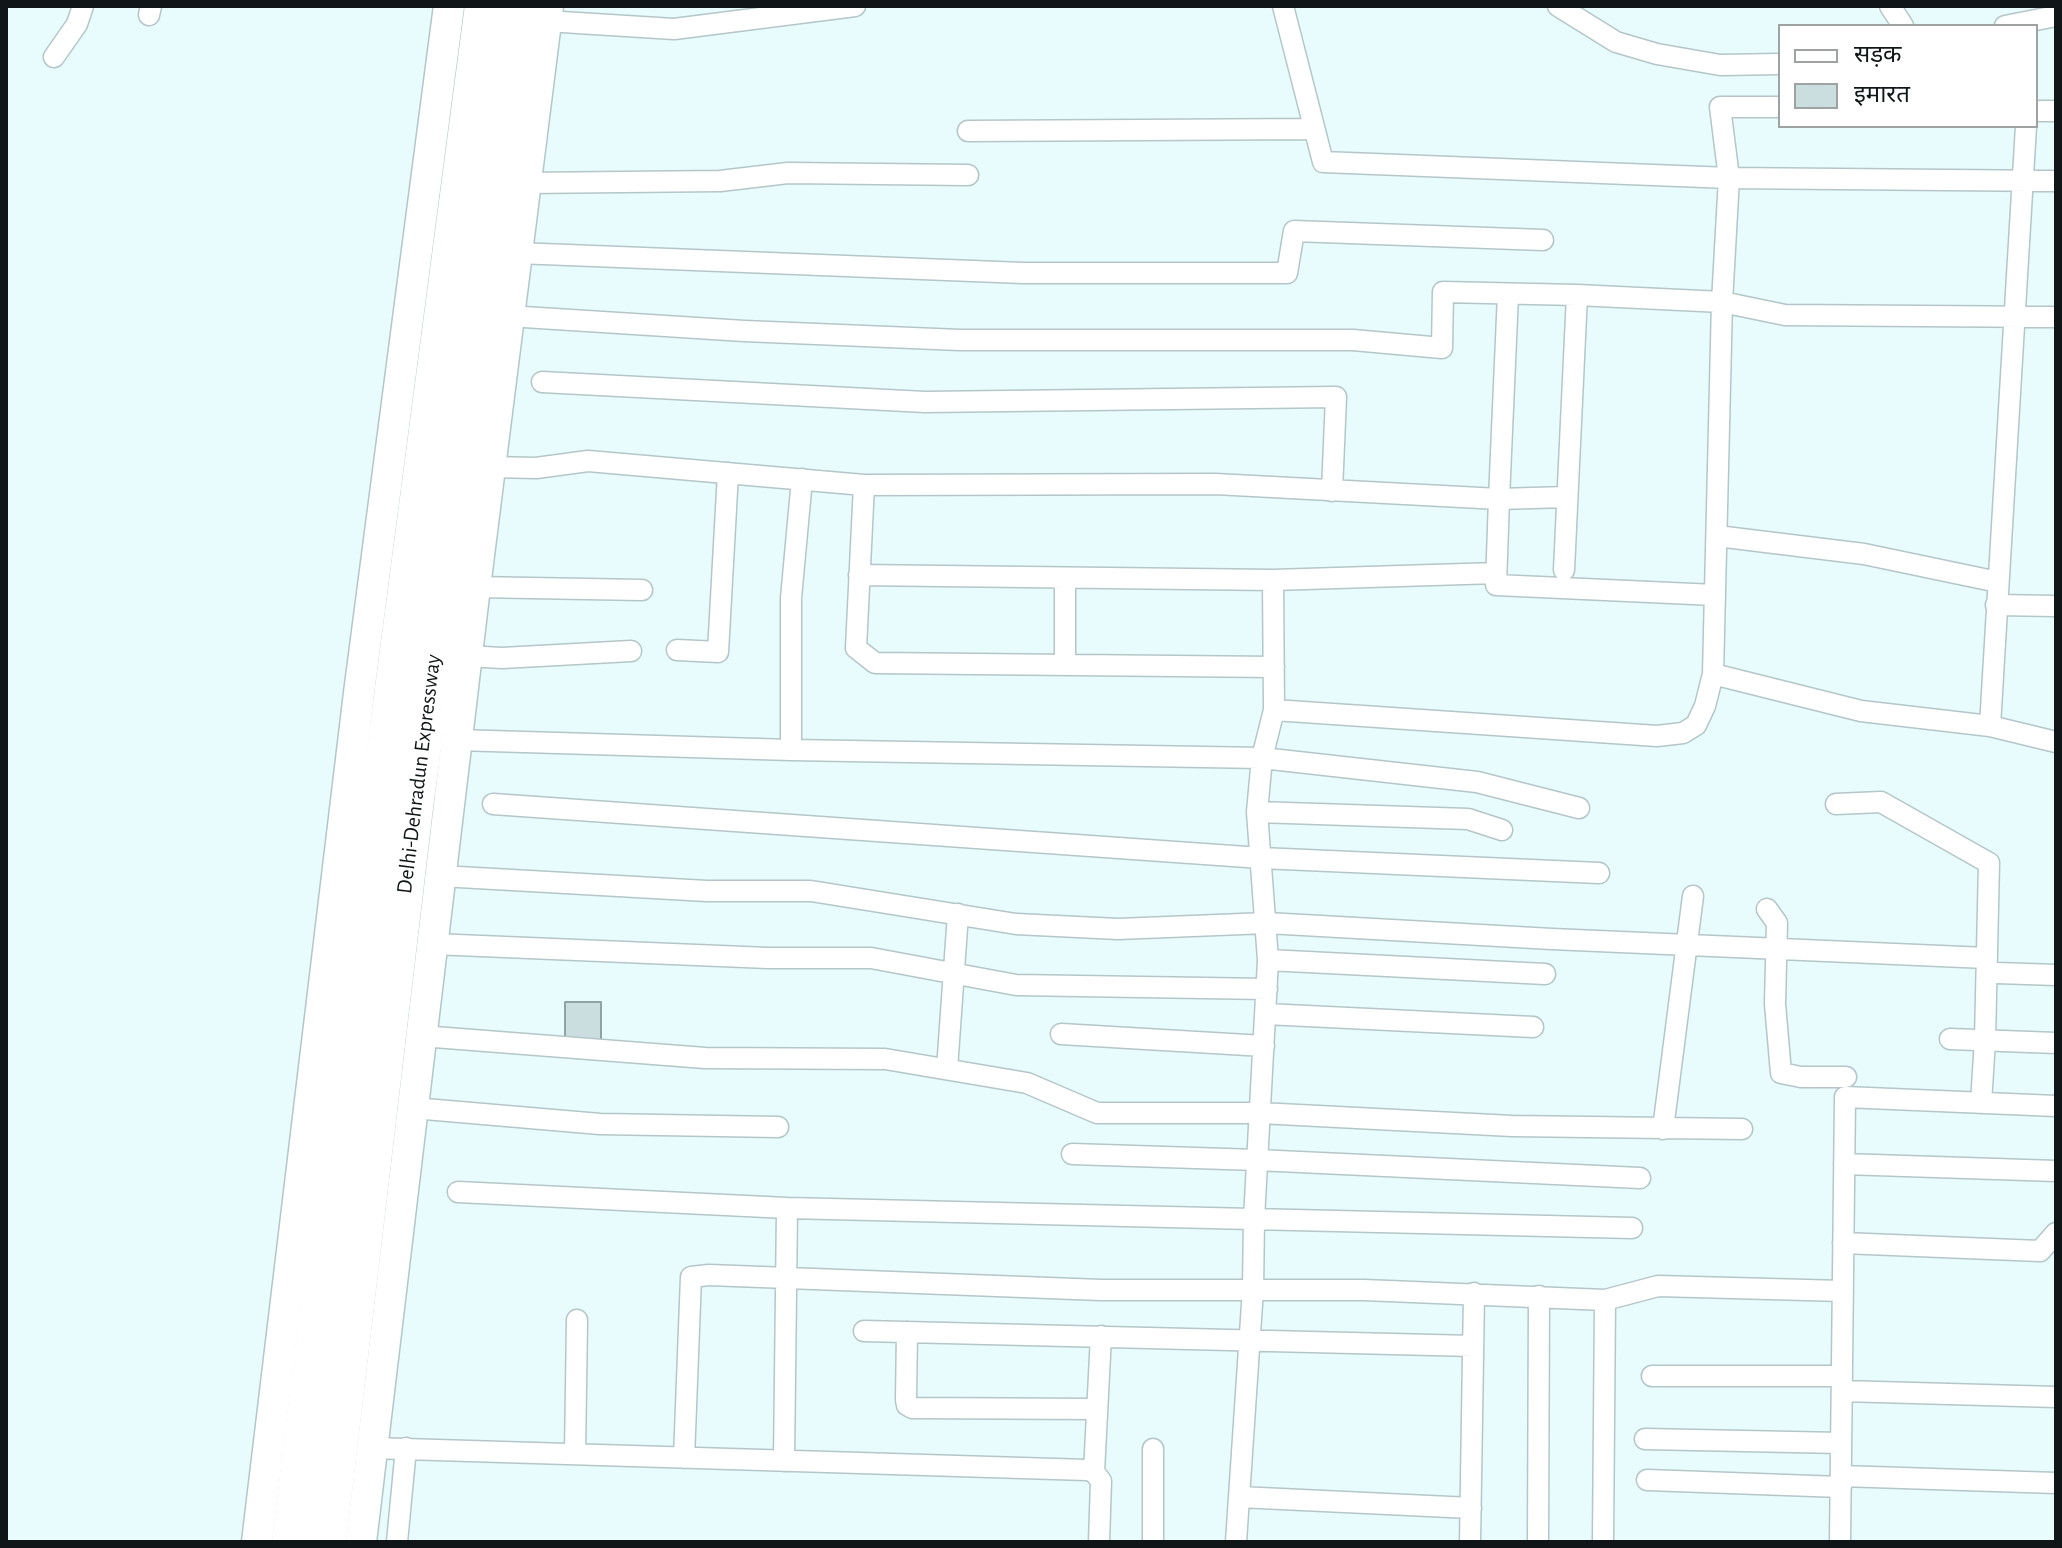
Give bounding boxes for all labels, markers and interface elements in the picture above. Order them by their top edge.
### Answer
legend [1778,24,2038,128]
text: सड़क [1854,43,1902,67]
text: इमारत [1854,83,1910,107]
street label: Delhi-Dehradun Expressway [391,653,447,895]

